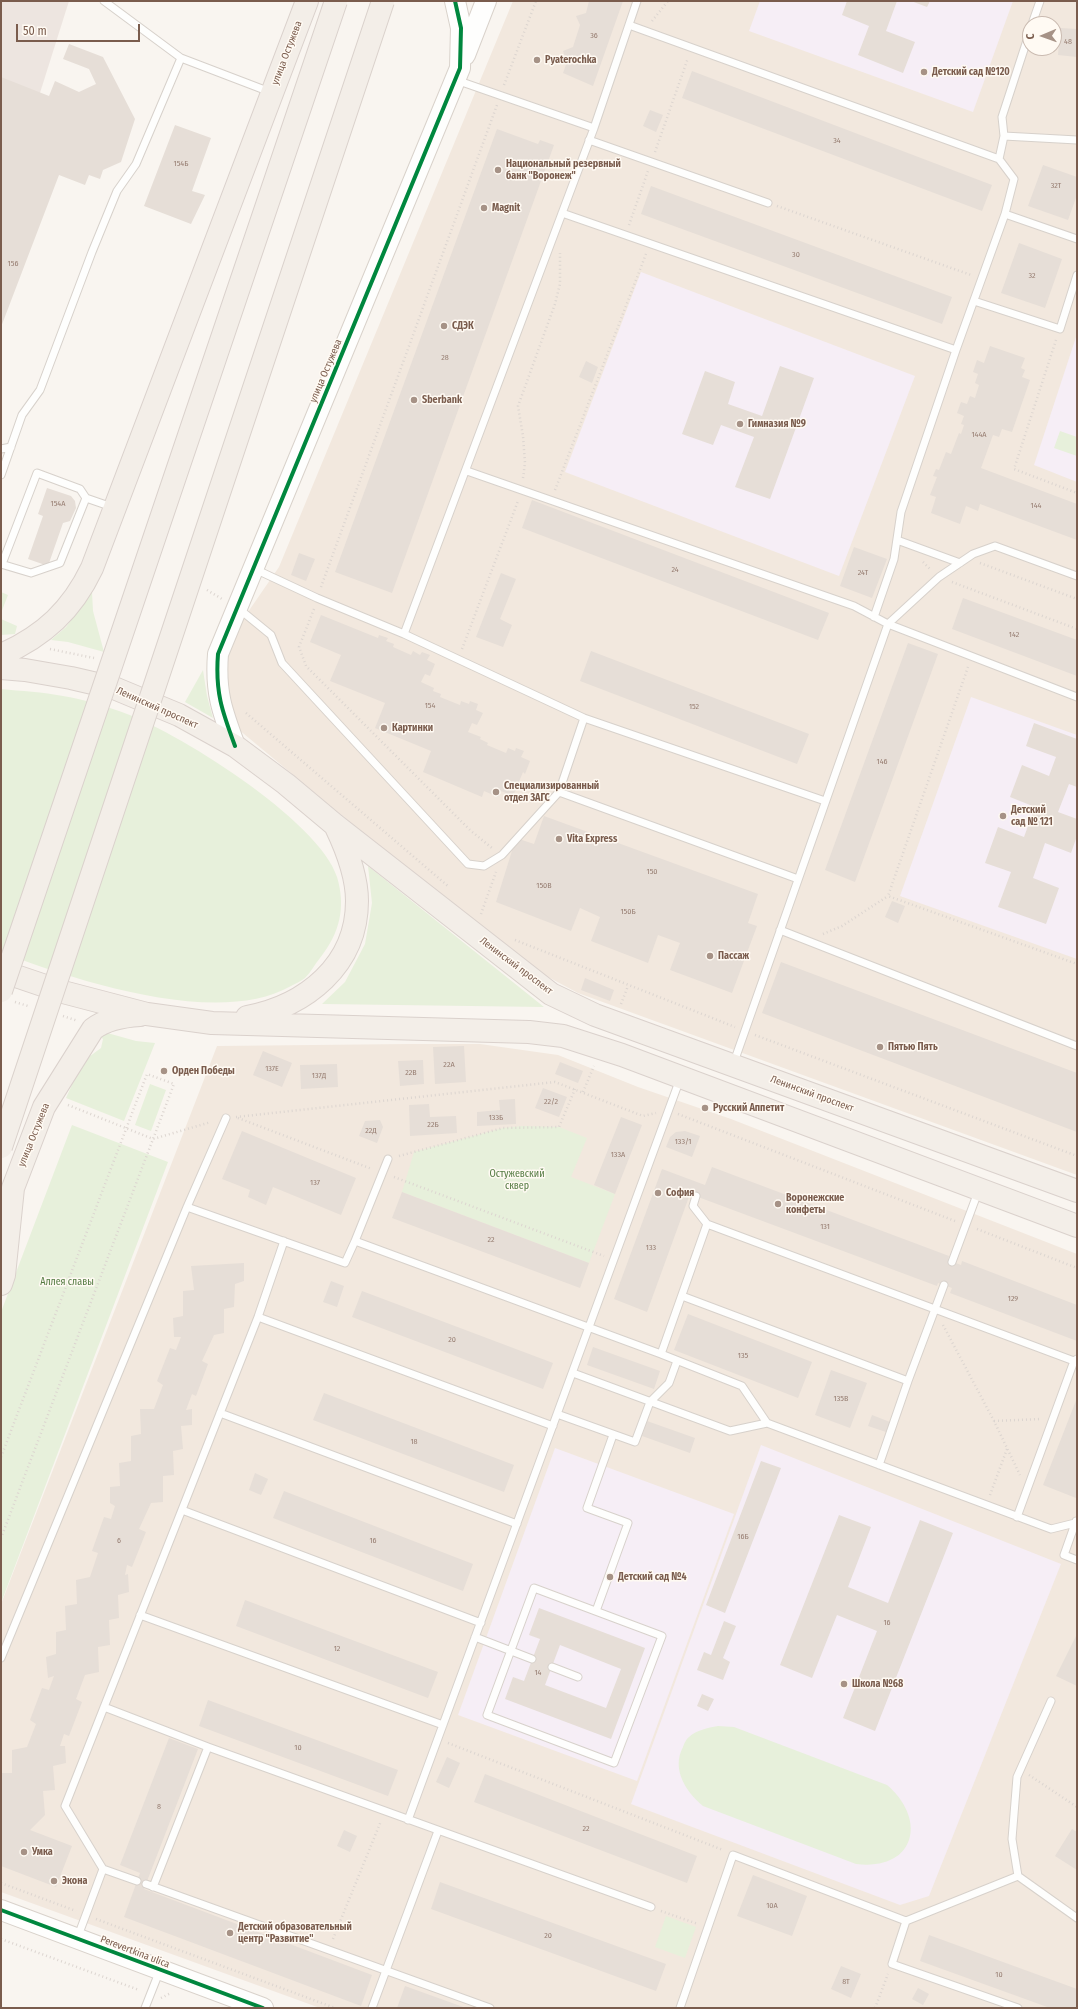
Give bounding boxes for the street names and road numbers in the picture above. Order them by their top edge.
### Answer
street label: улица Остужева [269,19,305,87]
street label: улица Остужева [307,338,345,404]
street label: Ленинский проспект [114,685,200,731]
street label: Ленинский проспект [477,935,555,997]
street label: Ленинский проспект [769,1073,855,1115]
street label: улица Остужева [16,1101,52,1169]
street label: Perevertkina ulica [99,1933,171,1971]

